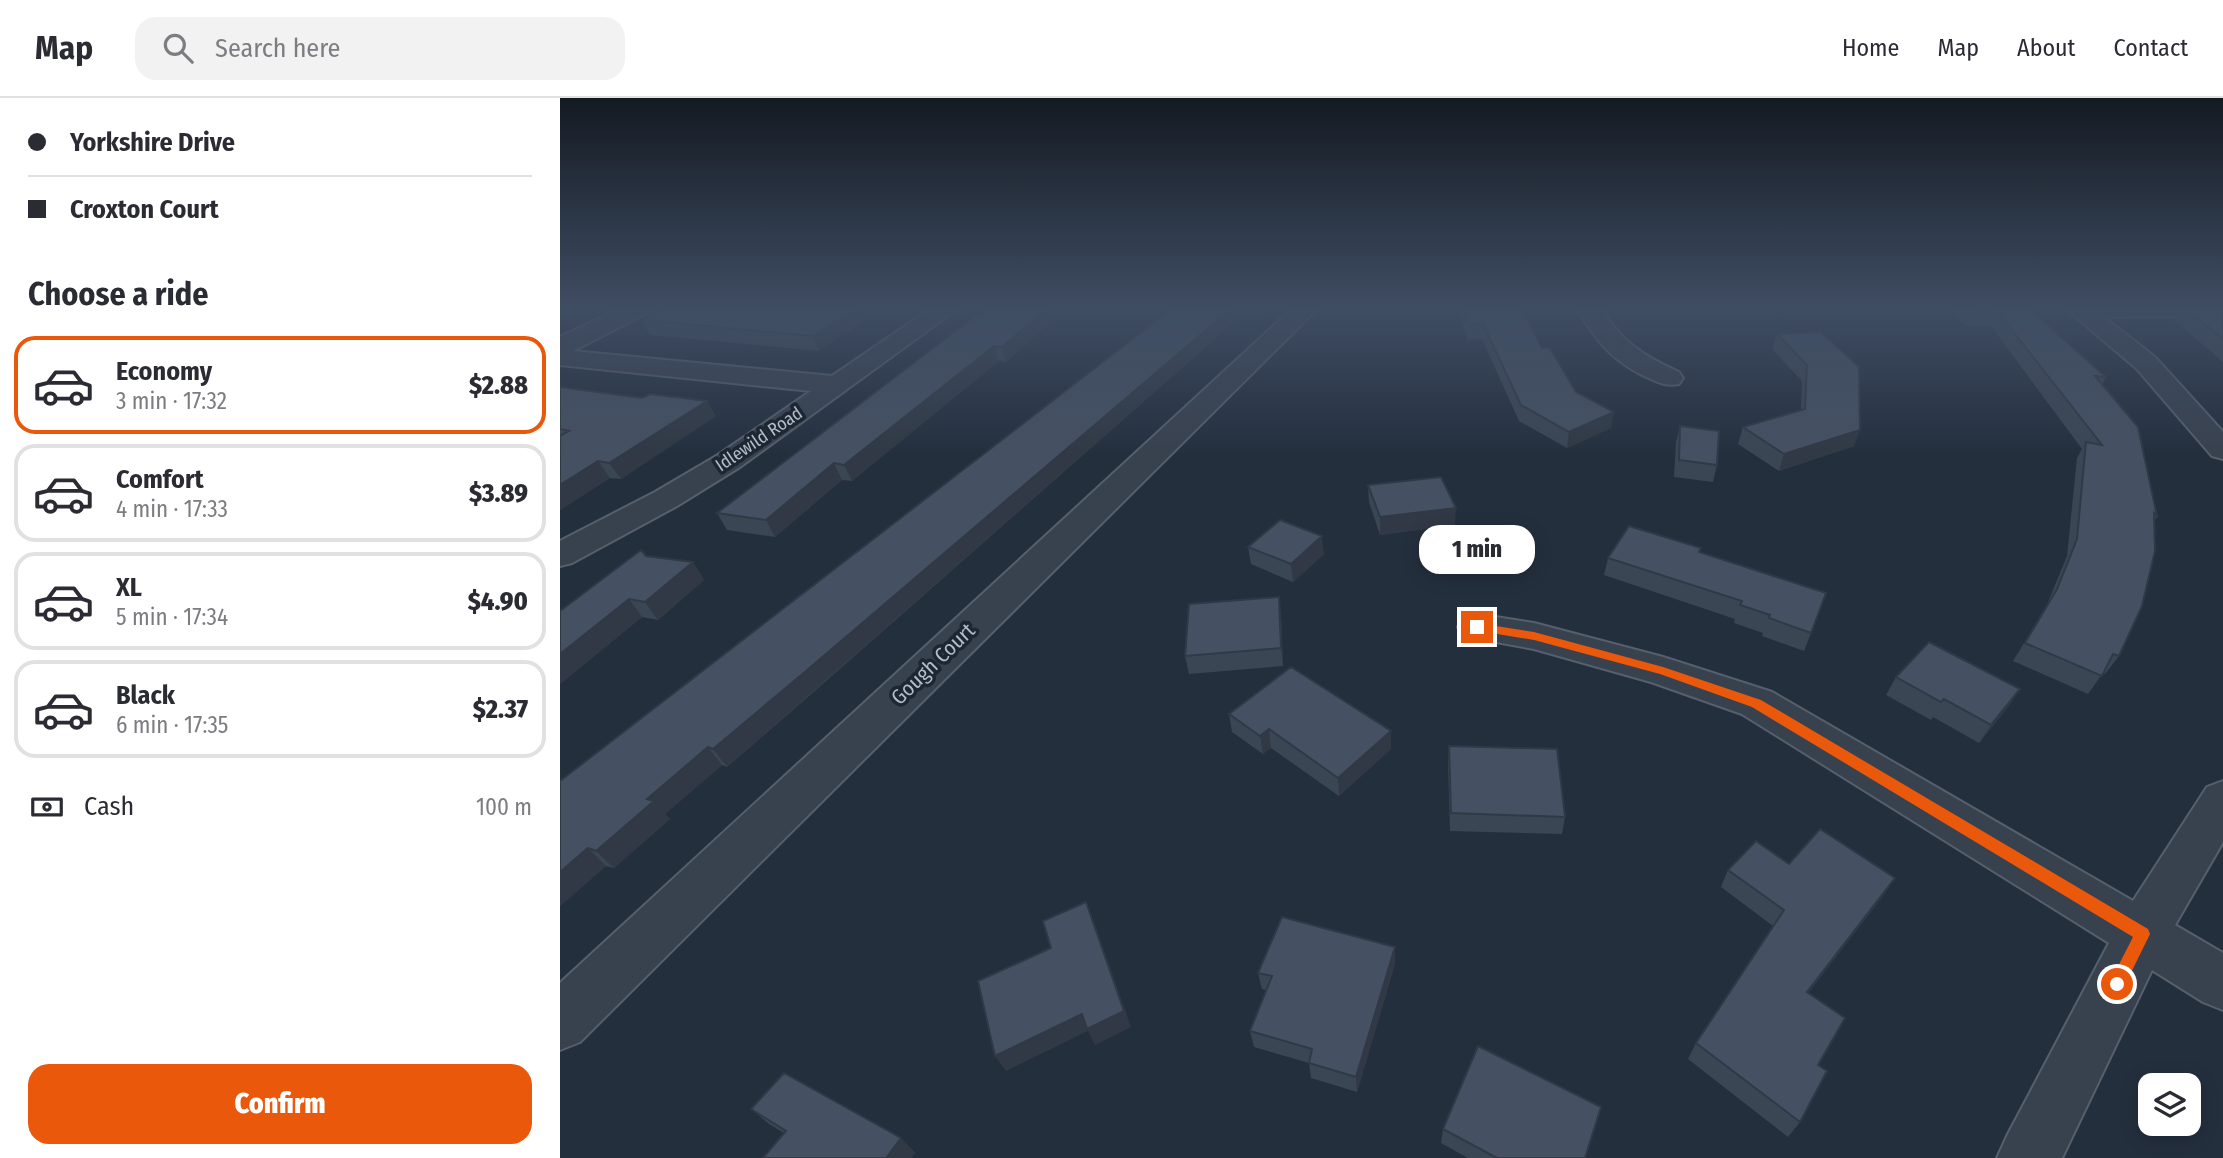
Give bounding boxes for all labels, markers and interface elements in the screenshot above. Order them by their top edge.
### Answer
search box [135,17,625,80]
text: Map [35,28,93,68]
icon: search [159,29,197,67]
text: Search here [215,33,340,64]
text: Home [1842,34,1899,62]
text: Map [1937,34,1979,62]
text: About [2017,34,2075,62]
text: Contact [2113,34,2188,62]
text: Yorkshire Drive [70,127,235,158]
text: Croxton Court [70,194,219,225]
text: Choose a ride [28,275,209,313]
icon: car [32,354,95,417]
text: Economy [116,356,212,387]
text: $2.88 [469,370,528,401]
text: 3 min · 17:32 [116,387,227,415]
street label: Idlewild Road [711,402,807,476]
icon: car [32,462,95,525]
text: Comfort [116,464,204,495]
text: $3.89 [469,478,528,509]
text: 4 min · 17:33 [116,495,228,523]
callout: 1 min [1419,526,1535,574]
text: 1 min [1452,535,1502,563]
icon: car [32,570,95,633]
text: XL [116,572,142,603]
text: $4.90 [468,586,528,617]
text: 5 min · 17:34 [116,603,228,631]
route end [1461,611,1493,643]
street label: Gough Court [886,618,980,710]
icon: car [32,678,95,741]
text: Black [116,680,175,711]
text: $2.37 [473,694,528,725]
text: 6 min · 17:35 [116,711,228,739]
icon: cash [28,788,66,826]
text: Cash [84,791,134,822]
text: 100 m [476,793,532,821]
route start [2101,968,2133,1000]
button: Confirm [28,1064,532,1144]
map controls [2138,1073,2201,1136]
button: layers [2138,1073,2201,1136]

